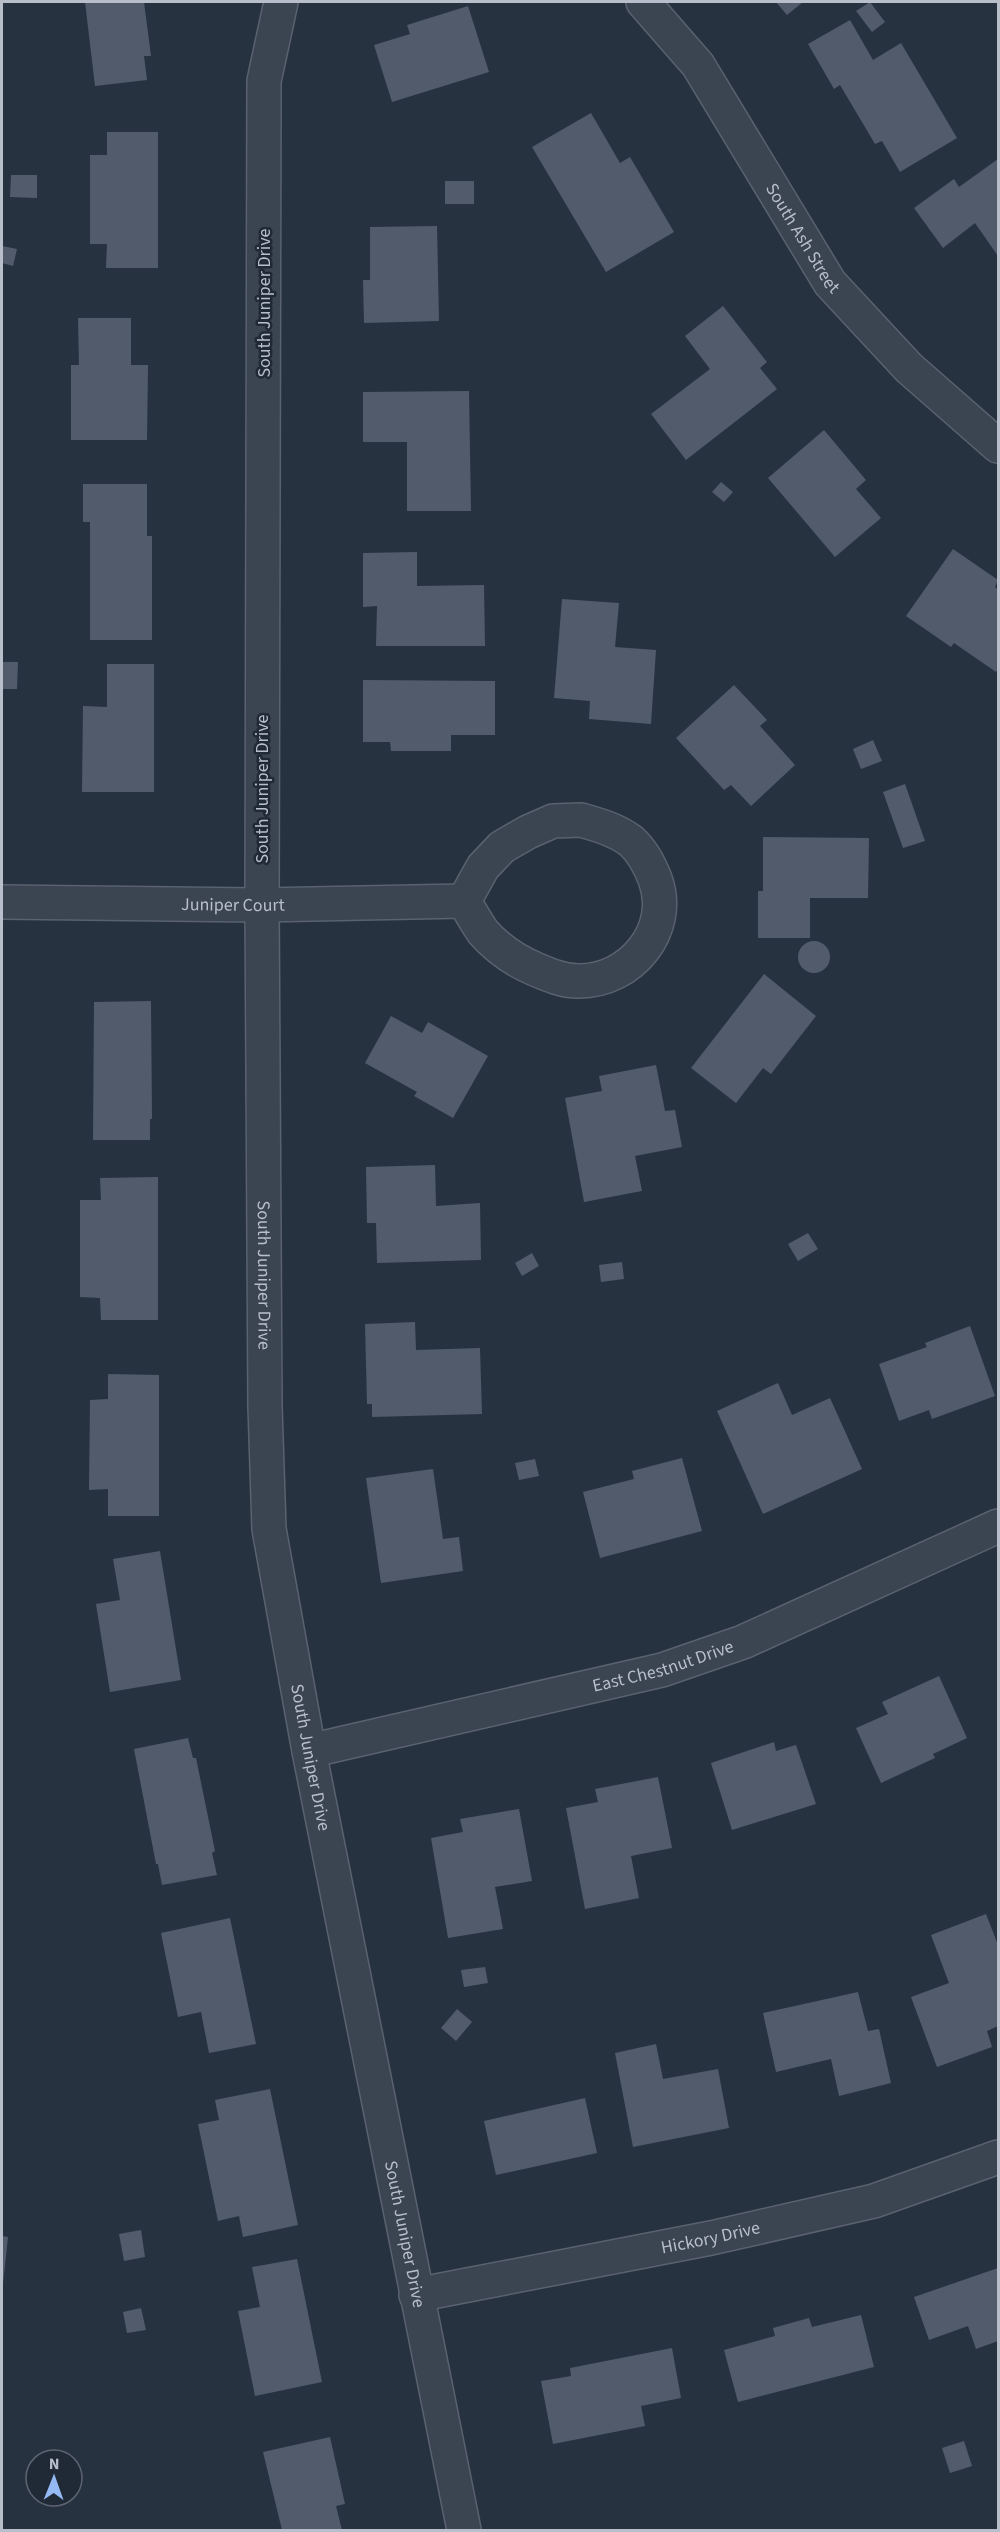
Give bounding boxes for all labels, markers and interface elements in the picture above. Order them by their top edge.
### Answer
street label: South Ash Street [760,178,846,299]
street label: South Juniper Drive [252,228,277,378]
street label: South Juniper Drive [250,714,275,864]
street label: Juniper Court [181,892,285,918]
street label: South Juniper Drive [251,1200,277,1350]
street label: East Chestnut Drive [590,1634,737,1698]
street label: South Juniper Drive [285,1682,337,1833]
street label: South Juniper Drive [378,2158,432,2310]
street label: Hickory Drive [659,2215,762,2260]
north arrow [24,2448,84,2508]
text: N [49,2453,60,2475]

